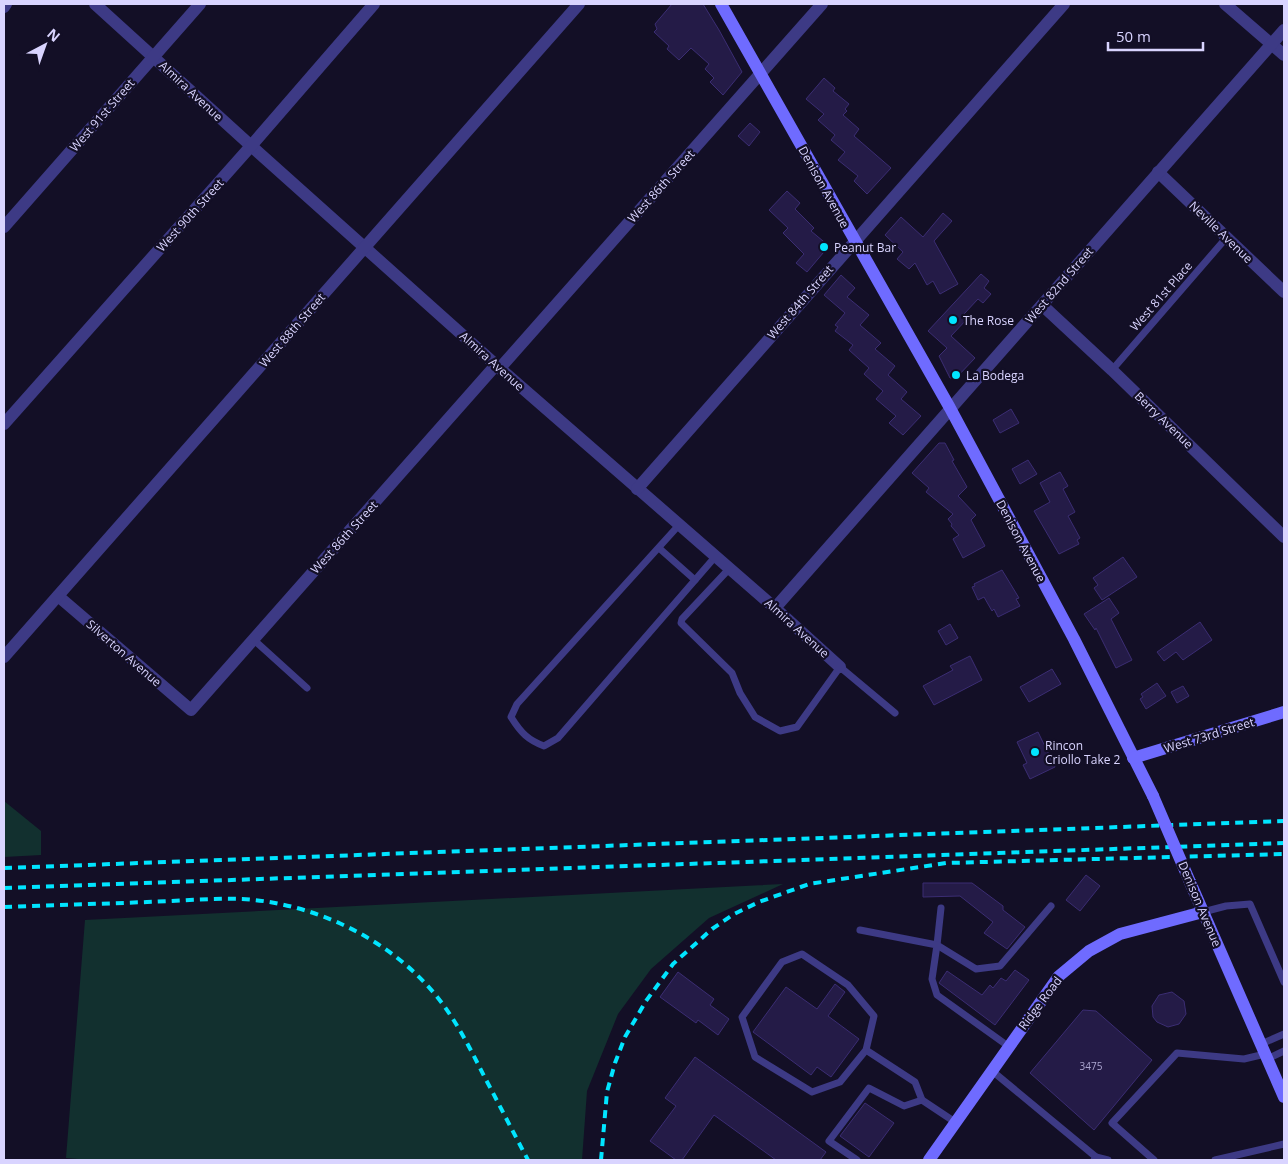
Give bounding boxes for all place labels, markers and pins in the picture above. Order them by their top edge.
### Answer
place label: Peanut Bar [834,239,896,256]
marker: Peanut Bar [818,241,830,253]
place label: The Rose [963,312,1014,329]
marker: The Rose [947,314,959,326]
place label: La Bodega [966,367,1024,384]
marker: La Bodega [950,369,962,381]
place label: Rincon Criollo Take 2 [1045,737,1121,768]
marker: Rincon Criollo Take 2 [1029,746,1041,758]

